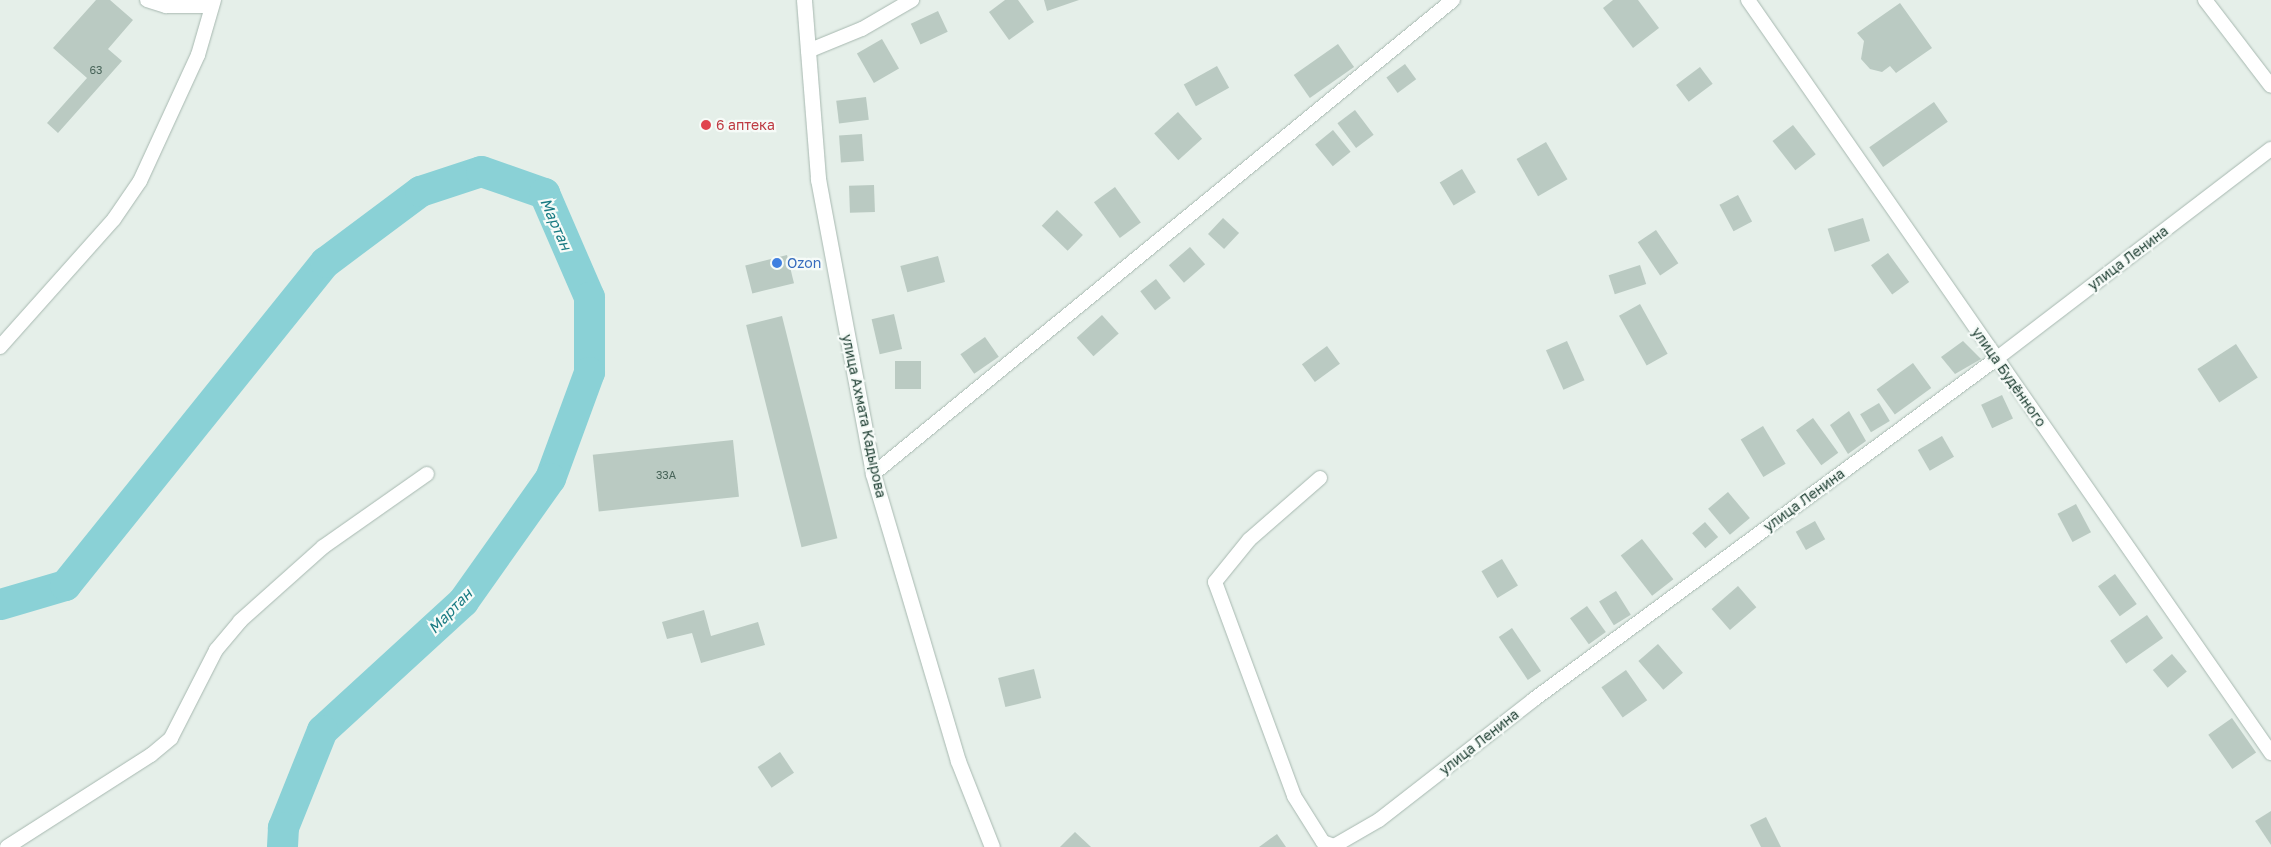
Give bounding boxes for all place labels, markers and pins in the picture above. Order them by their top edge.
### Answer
place label: 6 аптека [716,117,775,133]
marker: 6 аптека [700,119,712,131]
place label: Ozon [787,255,821,271]
marker: Ozon [771,257,783,269]

